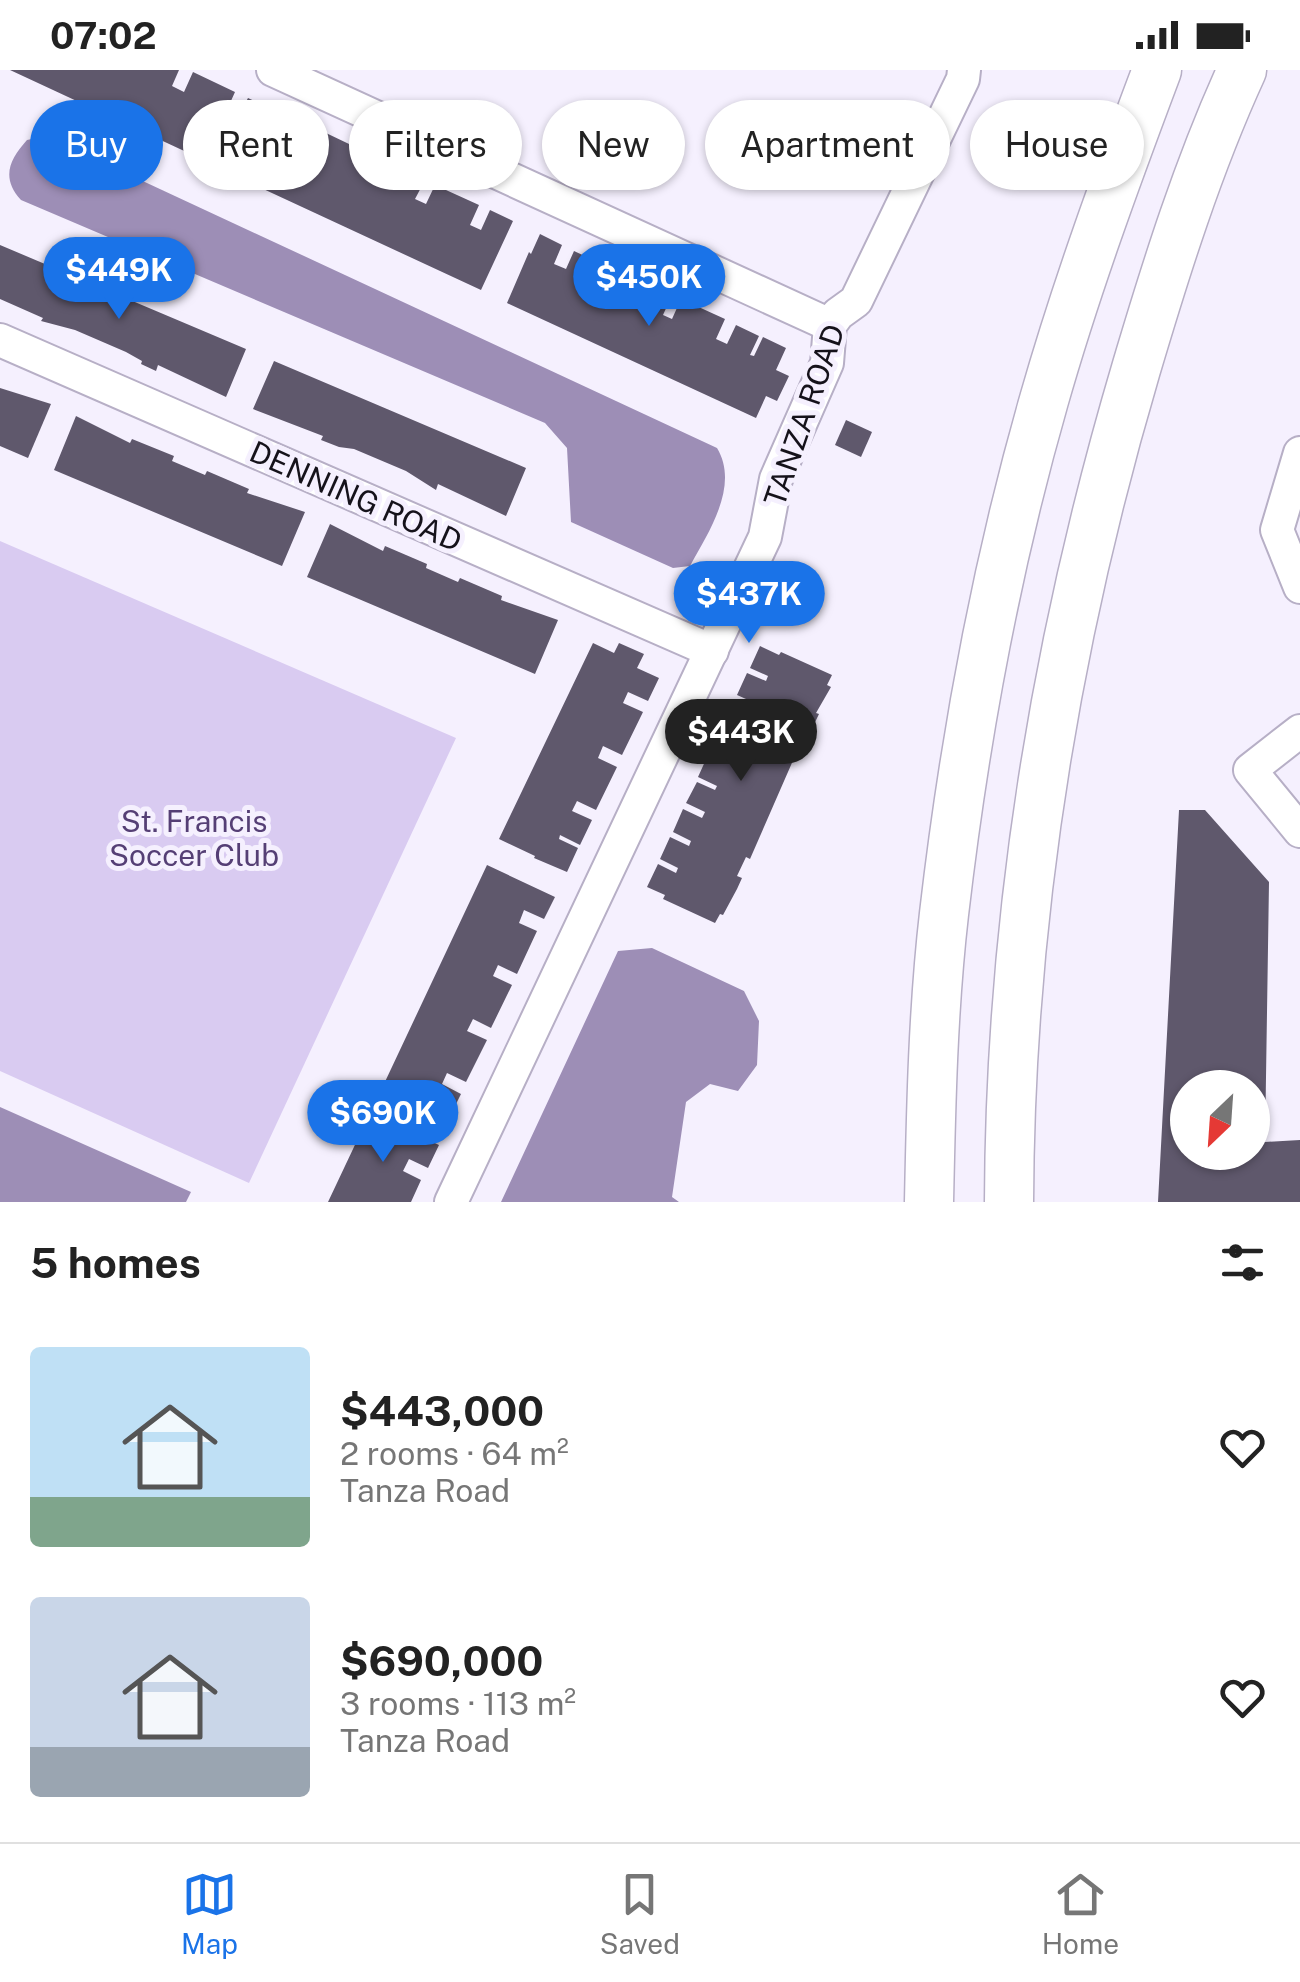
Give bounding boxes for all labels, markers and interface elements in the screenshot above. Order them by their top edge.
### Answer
text: 07:02 [50,13,157,58]
chip: Buy [30,100,163,190]
chip: Rent [183,100,329,190]
chip: Filters [349,100,522,190]
chip: New [542,100,685,190]
chip: Apartment [705,100,950,190]
chip: House [970,100,1144,190]
pin: $449K [49,237,189,322]
pin: $450K [579,244,719,329]
text: $449K [65,251,173,288]
text: $450K [595,258,703,295]
street label: TANZA ROAD [756,319,852,511]
street label: DENNING ROAD [244,433,468,559]
pin: $437K [679,561,819,646]
text: $437K [696,575,802,612]
pin: $443K [671,699,811,784]
text: $443K [687,713,795,750]
park label: St. Francis Soccer Club [109,803,279,873]
north arrow [1170,1070,1270,1170]
map controls [1170,1070,1270,1170]
pin: $690K [313,1080,453,1165]
text: $690K [329,1094,437,1131]
icon: filters [1215,1235,1270,1290]
text: 5 homes [30,1238,201,1287]
text: $443,000 [340,1386,544,1435]
icon: home [110,1387,230,1507]
icon: heart [1215,1420,1270,1475]
text: 2 rooms · 64 m² [340,1435,569,1472]
text: Tanza Road [340,1472,510,1509]
text: $690,000 [340,1636,543,1685]
icon: home [110,1637,230,1757]
icon: heart [1215,1670,1270,1725]
text: 3 rooms · 113 m² [340,1685,576,1722]
text: Tanza Road [340,1722,510,1759]
tab: Map [181,1867,238,1960]
tab: Saved [600,1867,680,1960]
tab: Home [1042,1867,1119,1960]

